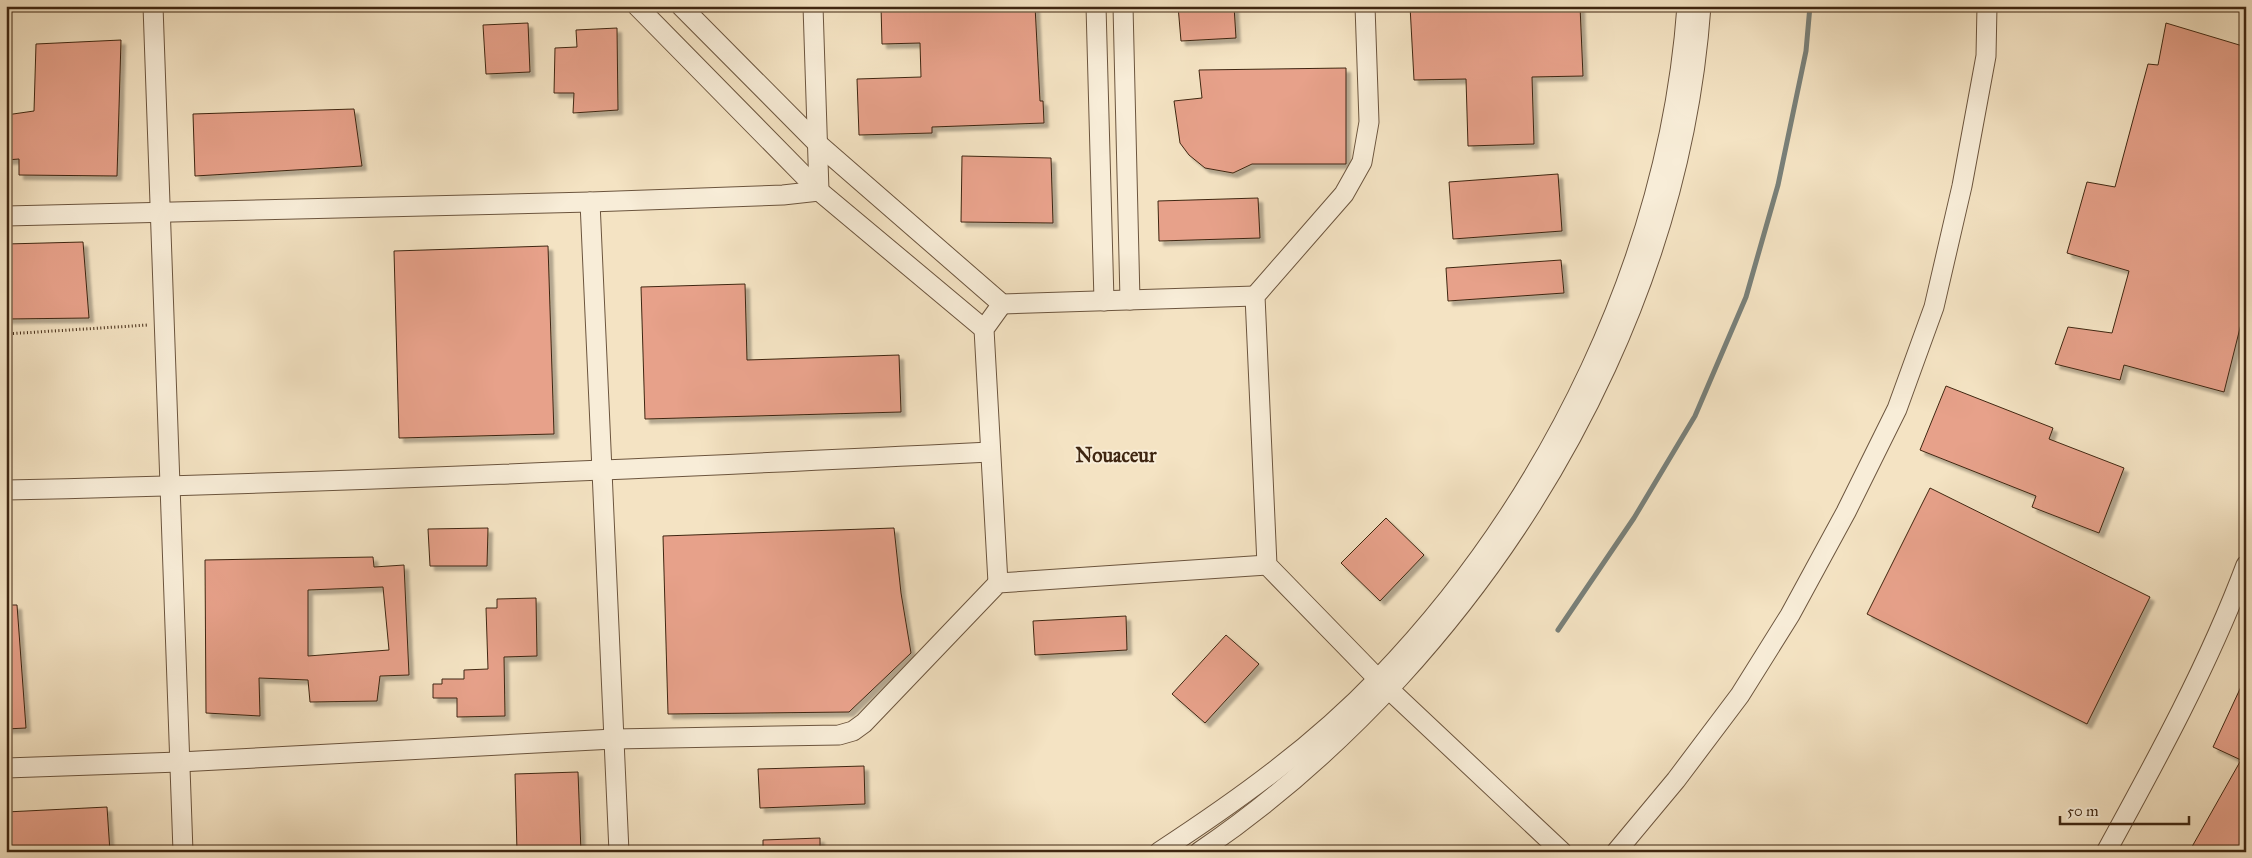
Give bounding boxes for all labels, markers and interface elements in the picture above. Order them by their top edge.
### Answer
district label: Nouaceur [1076,443,1157,467]
scale bar [2060,793,2188,825]
text: 50 m [2067,802,2099,820]

